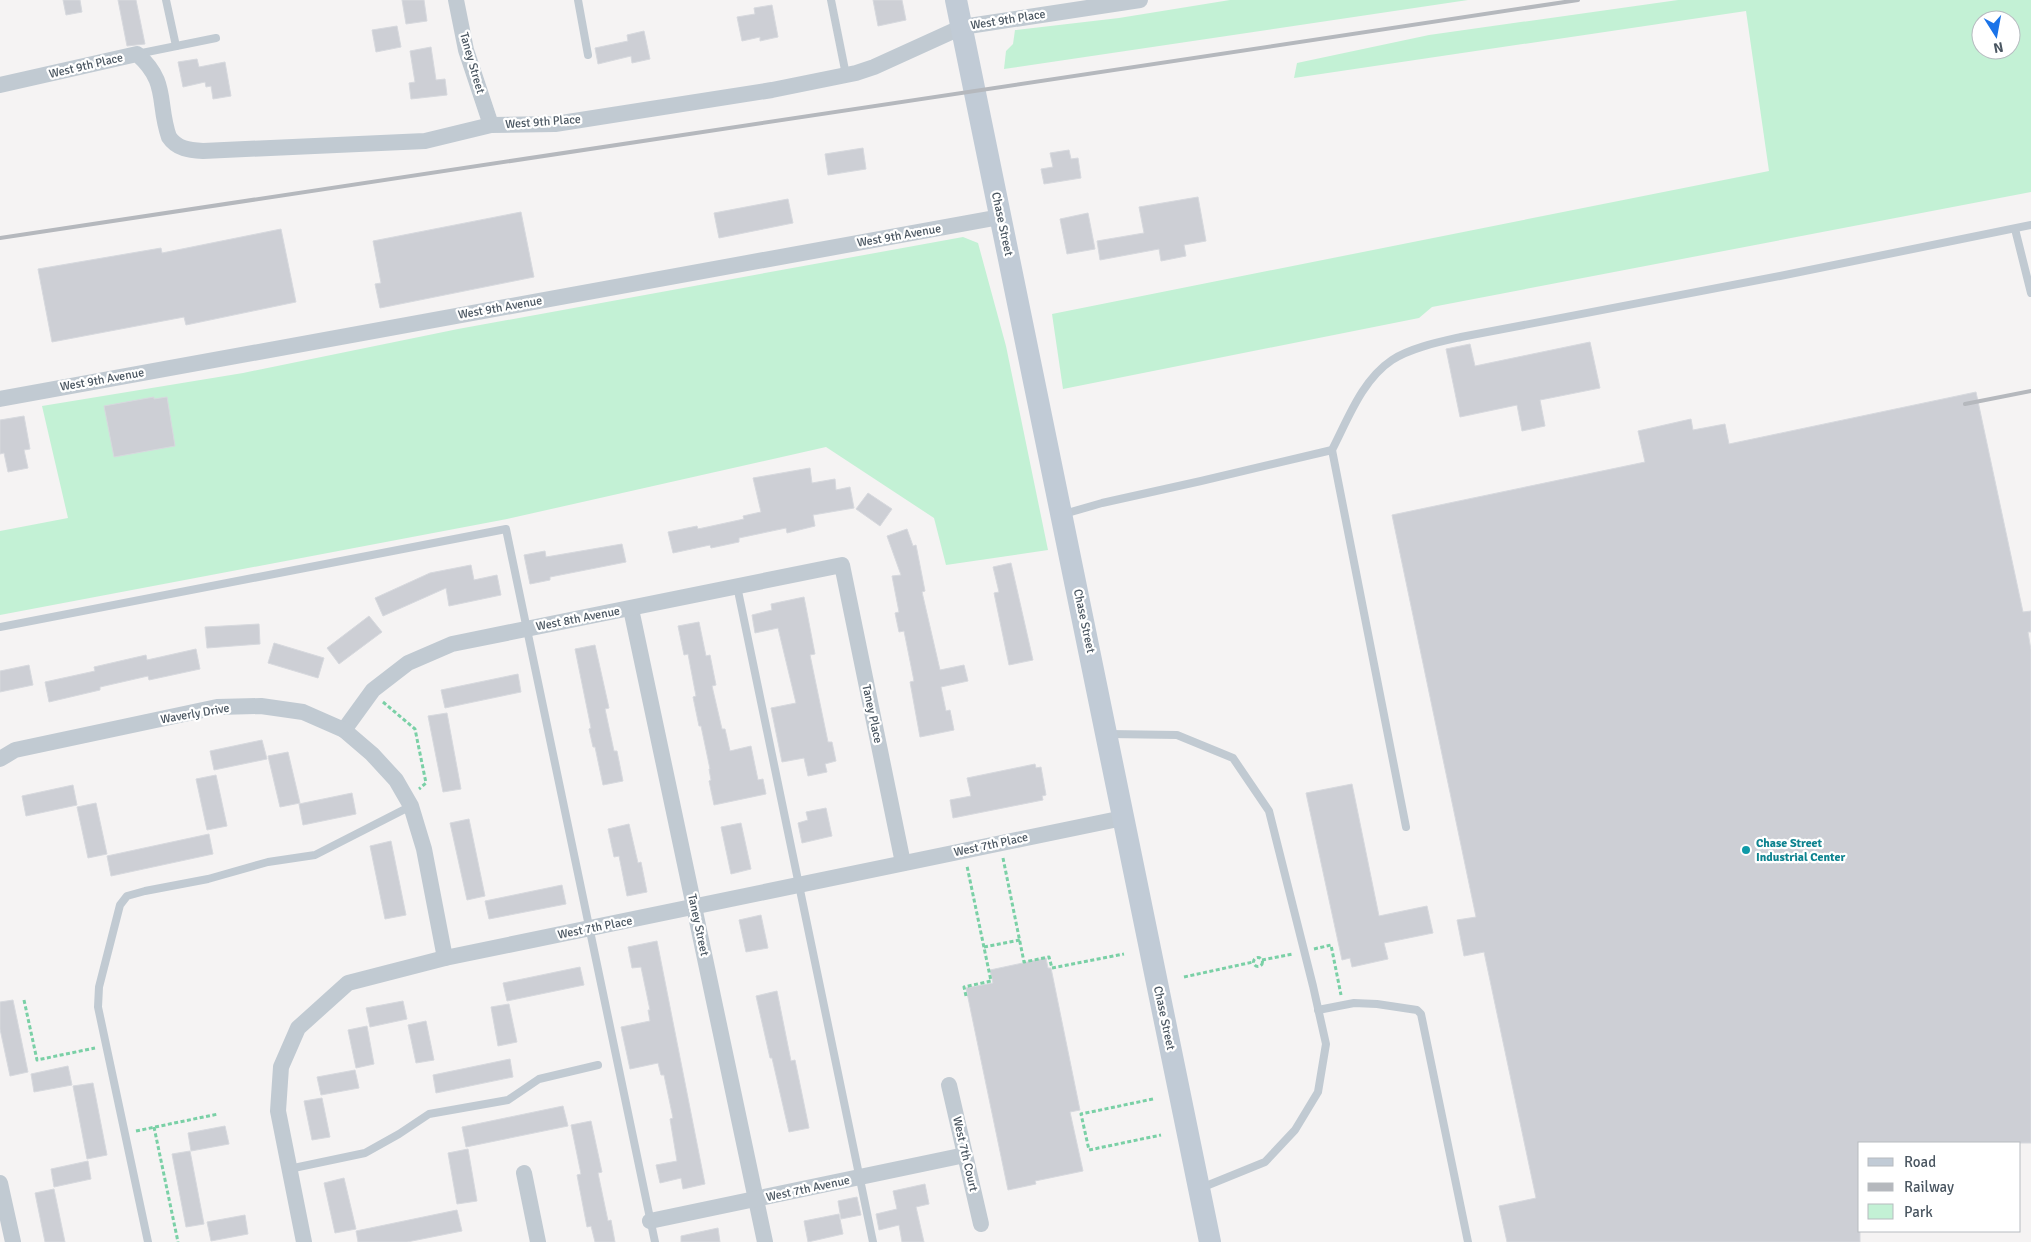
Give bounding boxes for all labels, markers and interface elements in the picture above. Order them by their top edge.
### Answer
street label: West 9th Place [969,7,1047,33]
north arrow [1971,10,2021,60]
street label: Taney Street [456,31,488,95]
text: N [1992,38,2005,57]
street label: West 9th Place [47,50,125,82]
street label: West 9th Place [505,112,581,132]
street label: Chase Street [988,191,1016,257]
street label: West 9th Avenue [856,221,942,251]
street label: West 9th Avenue [457,293,543,323]
street label: West 9th Avenue [59,365,145,395]
street label: Chase Street [1070,588,1098,654]
street label: West 8th Avenue [535,604,621,634]
street label: Taney Place [858,683,886,745]
street label: Waverly Drive [159,701,231,727]
street label: West 7th Place [952,830,1030,860]
place label: Chase Street Industrial Center [1756,836,1845,865]
marker: Chase Street Industrial Center [1740,844,1752,856]
street label: Taney Street [684,893,712,957]
street label: West 7th Place [556,913,634,943]
street label: Chase Street [1150,985,1178,1051]
street label: West 7th Court [949,1115,981,1193]
legend [1858,1142,2021,1232]
text: Road [1904,1153,1936,1171]
street label: West 7th Avenue [765,1173,851,1205]
text: Railway [1904,1178,1954,1196]
text: Park [1904,1203,1933,1221]

